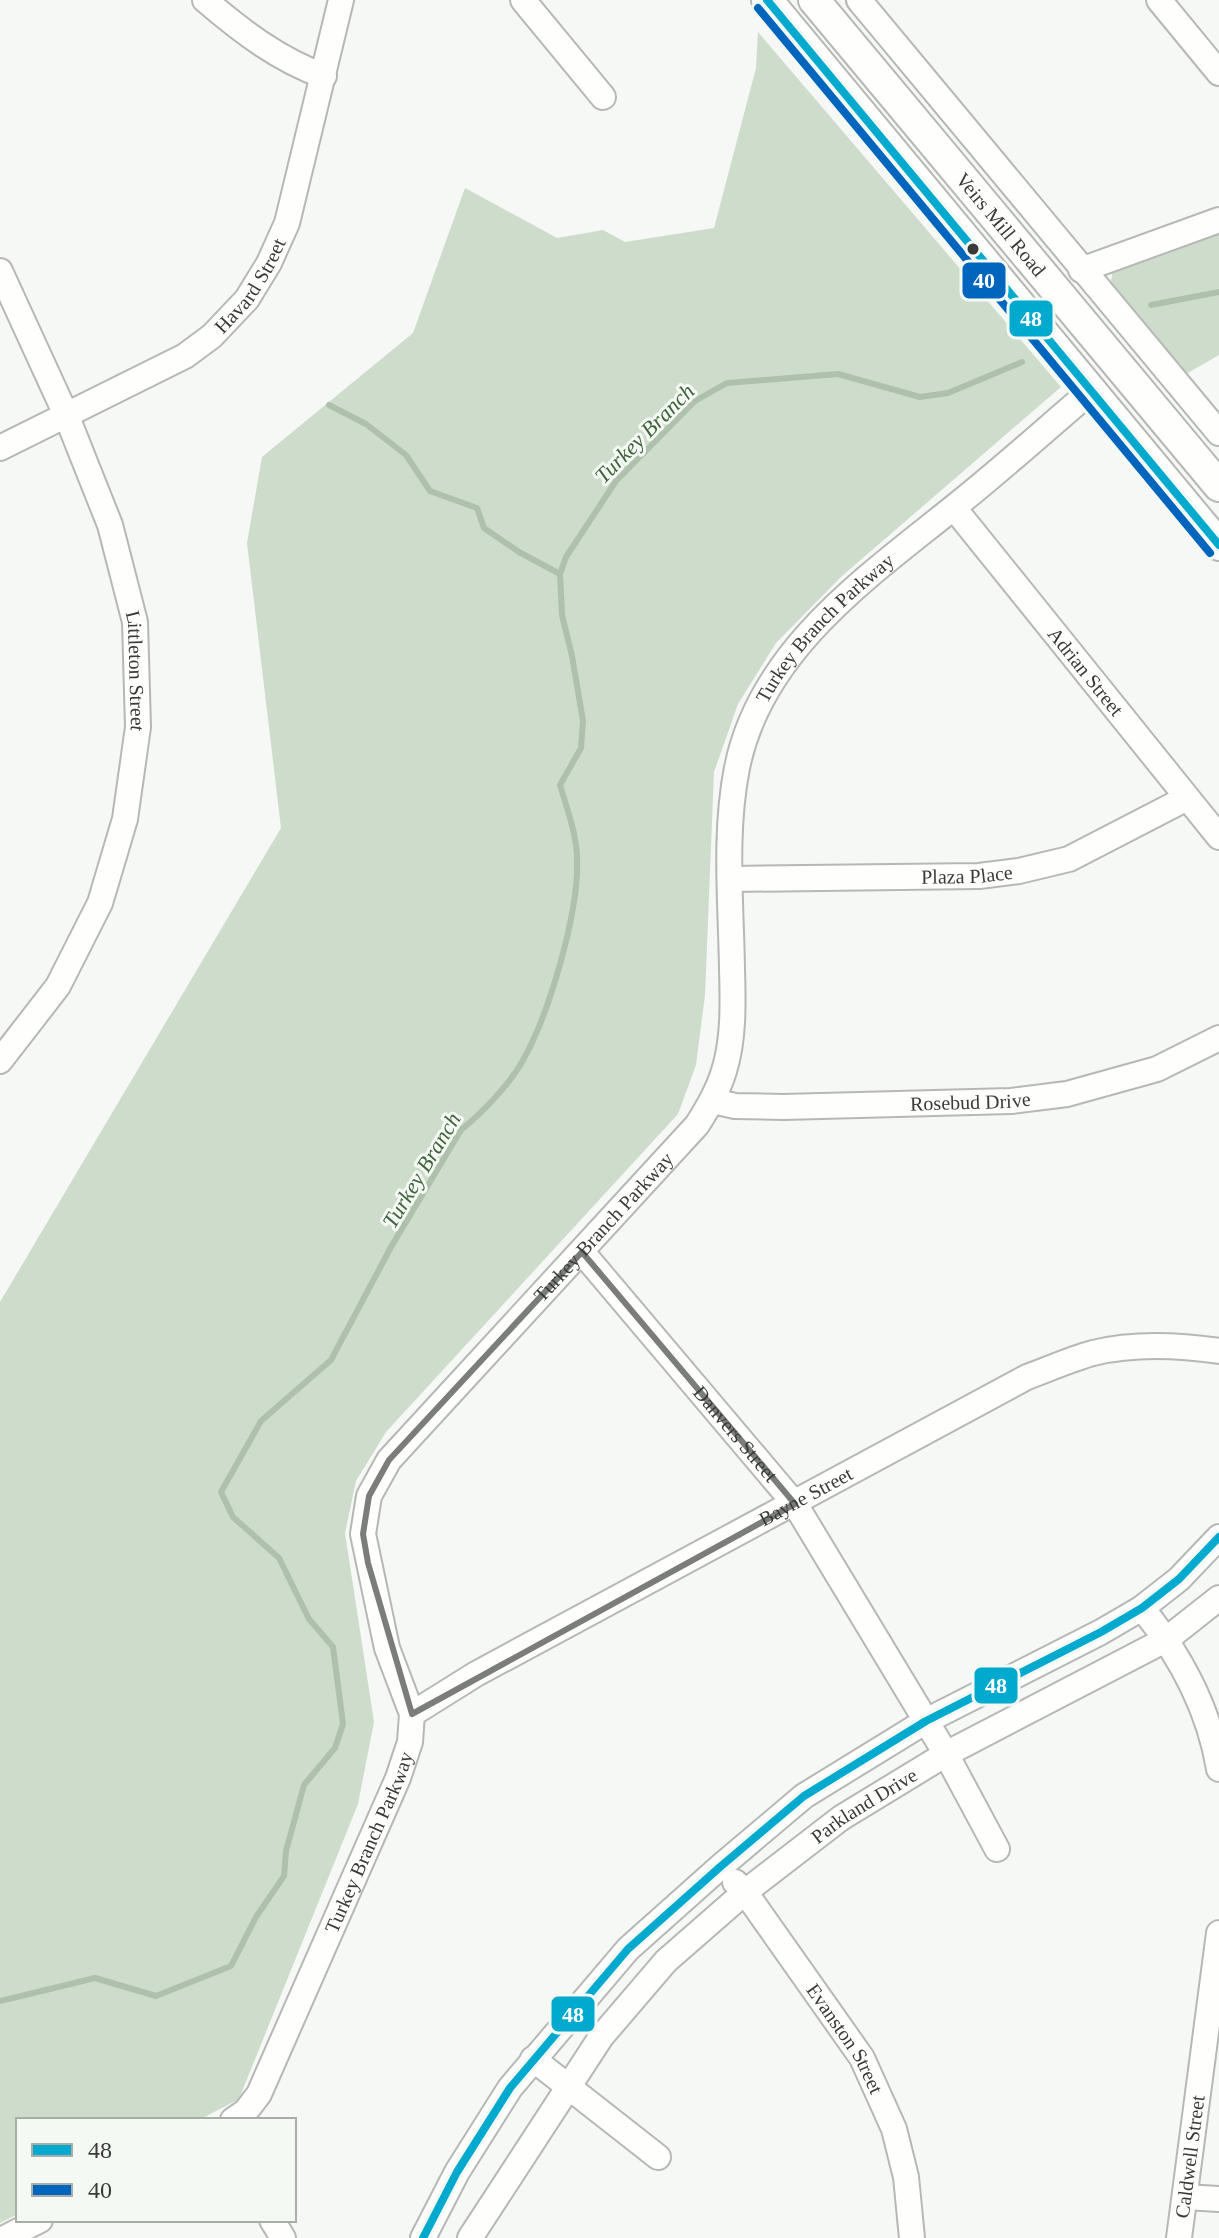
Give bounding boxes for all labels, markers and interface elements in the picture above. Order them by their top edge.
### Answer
street label: Veirs Mill Road [952,168,1050,280]
street label: Havard Street [210,234,290,337]
unlabelled marker [965,241,981,257]
line badge: 40 [961,261,1007,300]
text: 40 [973,268,995,293]
line badge: 48 [1008,299,1054,338]
text: 48 [1020,306,1042,331]
water label: Turkey Branch [589,378,699,488]
street label: Turkey Branch Parkway [751,549,899,706]
street label: Littleton Street [122,608,149,733]
street label: Adrian Street [1044,623,1128,721]
street label: Plaza Place [921,861,1014,888]
street label: Rosebud Drive [910,1088,1032,1115]
water label: Turkey Branch [377,1108,466,1232]
street label: Turkey Branch Parkway [529,1148,678,1306]
street label: Danvers Street [689,1381,783,1486]
street label: Bayne Street [755,1462,857,1530]
line badge: 48 [973,1666,1019,1705]
text: 48 [985,1673,1007,1698]
street label: Turkey Branch Parkway [320,1749,418,1936]
street label: Parkland Drive [807,1763,921,1848]
street label: Evanston Street [802,1979,888,2097]
line badge: 48 [550,1995,596,2033]
text: 48 [562,2002,584,2027]
street label: Caldwell Street [1171,2093,1209,2220]
legend [16,2118,296,2222]
text: 48 [88,2137,112,2163]
text: 40 [88,2177,112,2203]

